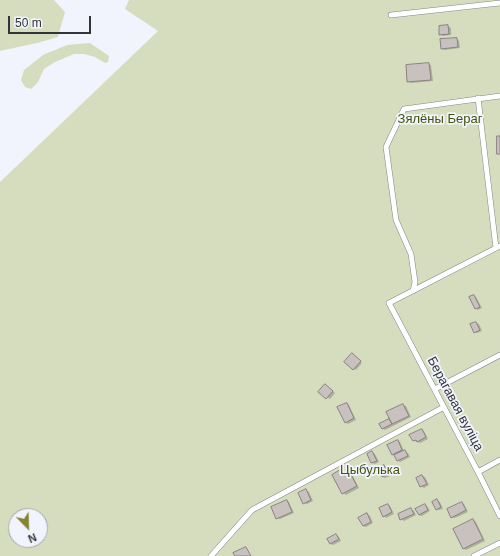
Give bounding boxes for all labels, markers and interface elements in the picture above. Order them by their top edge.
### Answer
scale bar [10,8,93,34]
text: 50 m [15,16,42,30]
park label: Зялёны Бераг [398,111,482,127]
street label: Берагавая вуліца [424,354,486,454]
park label: Цыбулька [340,462,400,478]
north arrow [8,508,48,548]
text: N [26,531,38,545]

